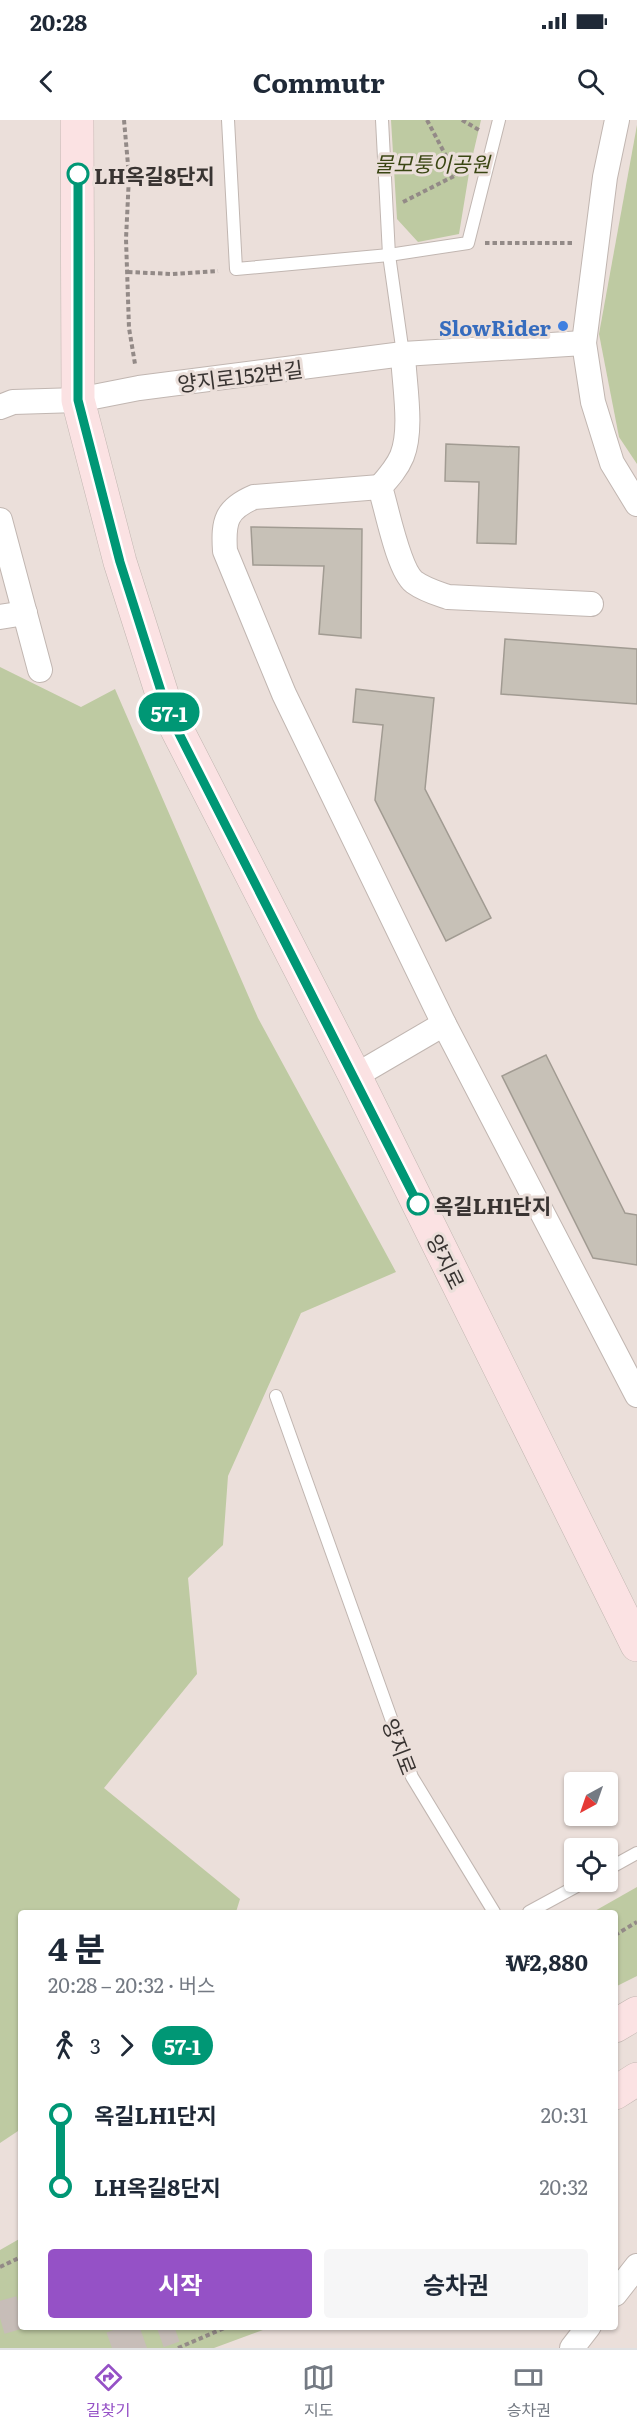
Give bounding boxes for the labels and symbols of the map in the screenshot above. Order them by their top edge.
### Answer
park label: 물모퉁이공원 [374,147,492,178]
place label: LH옥길8단지 [94,159,215,190]
marker: LH옥길8단지 [67,163,89,185]
place label: SlowRider [439,311,552,342]
marker: SlowRider [556,319,570,333]
street label: 양지로152번길 [175,352,305,398]
line badge: 57-1 [127,692,211,732]
place label: 옥길LH1단지 [434,1189,551,1220]
marker: 옥길LH1단지 [407,1193,429,1215]
street label: 양지로 [420,1228,474,1294]
street label: 양지로 [376,1713,426,1779]
north arrow [564,1772,618,1826]

